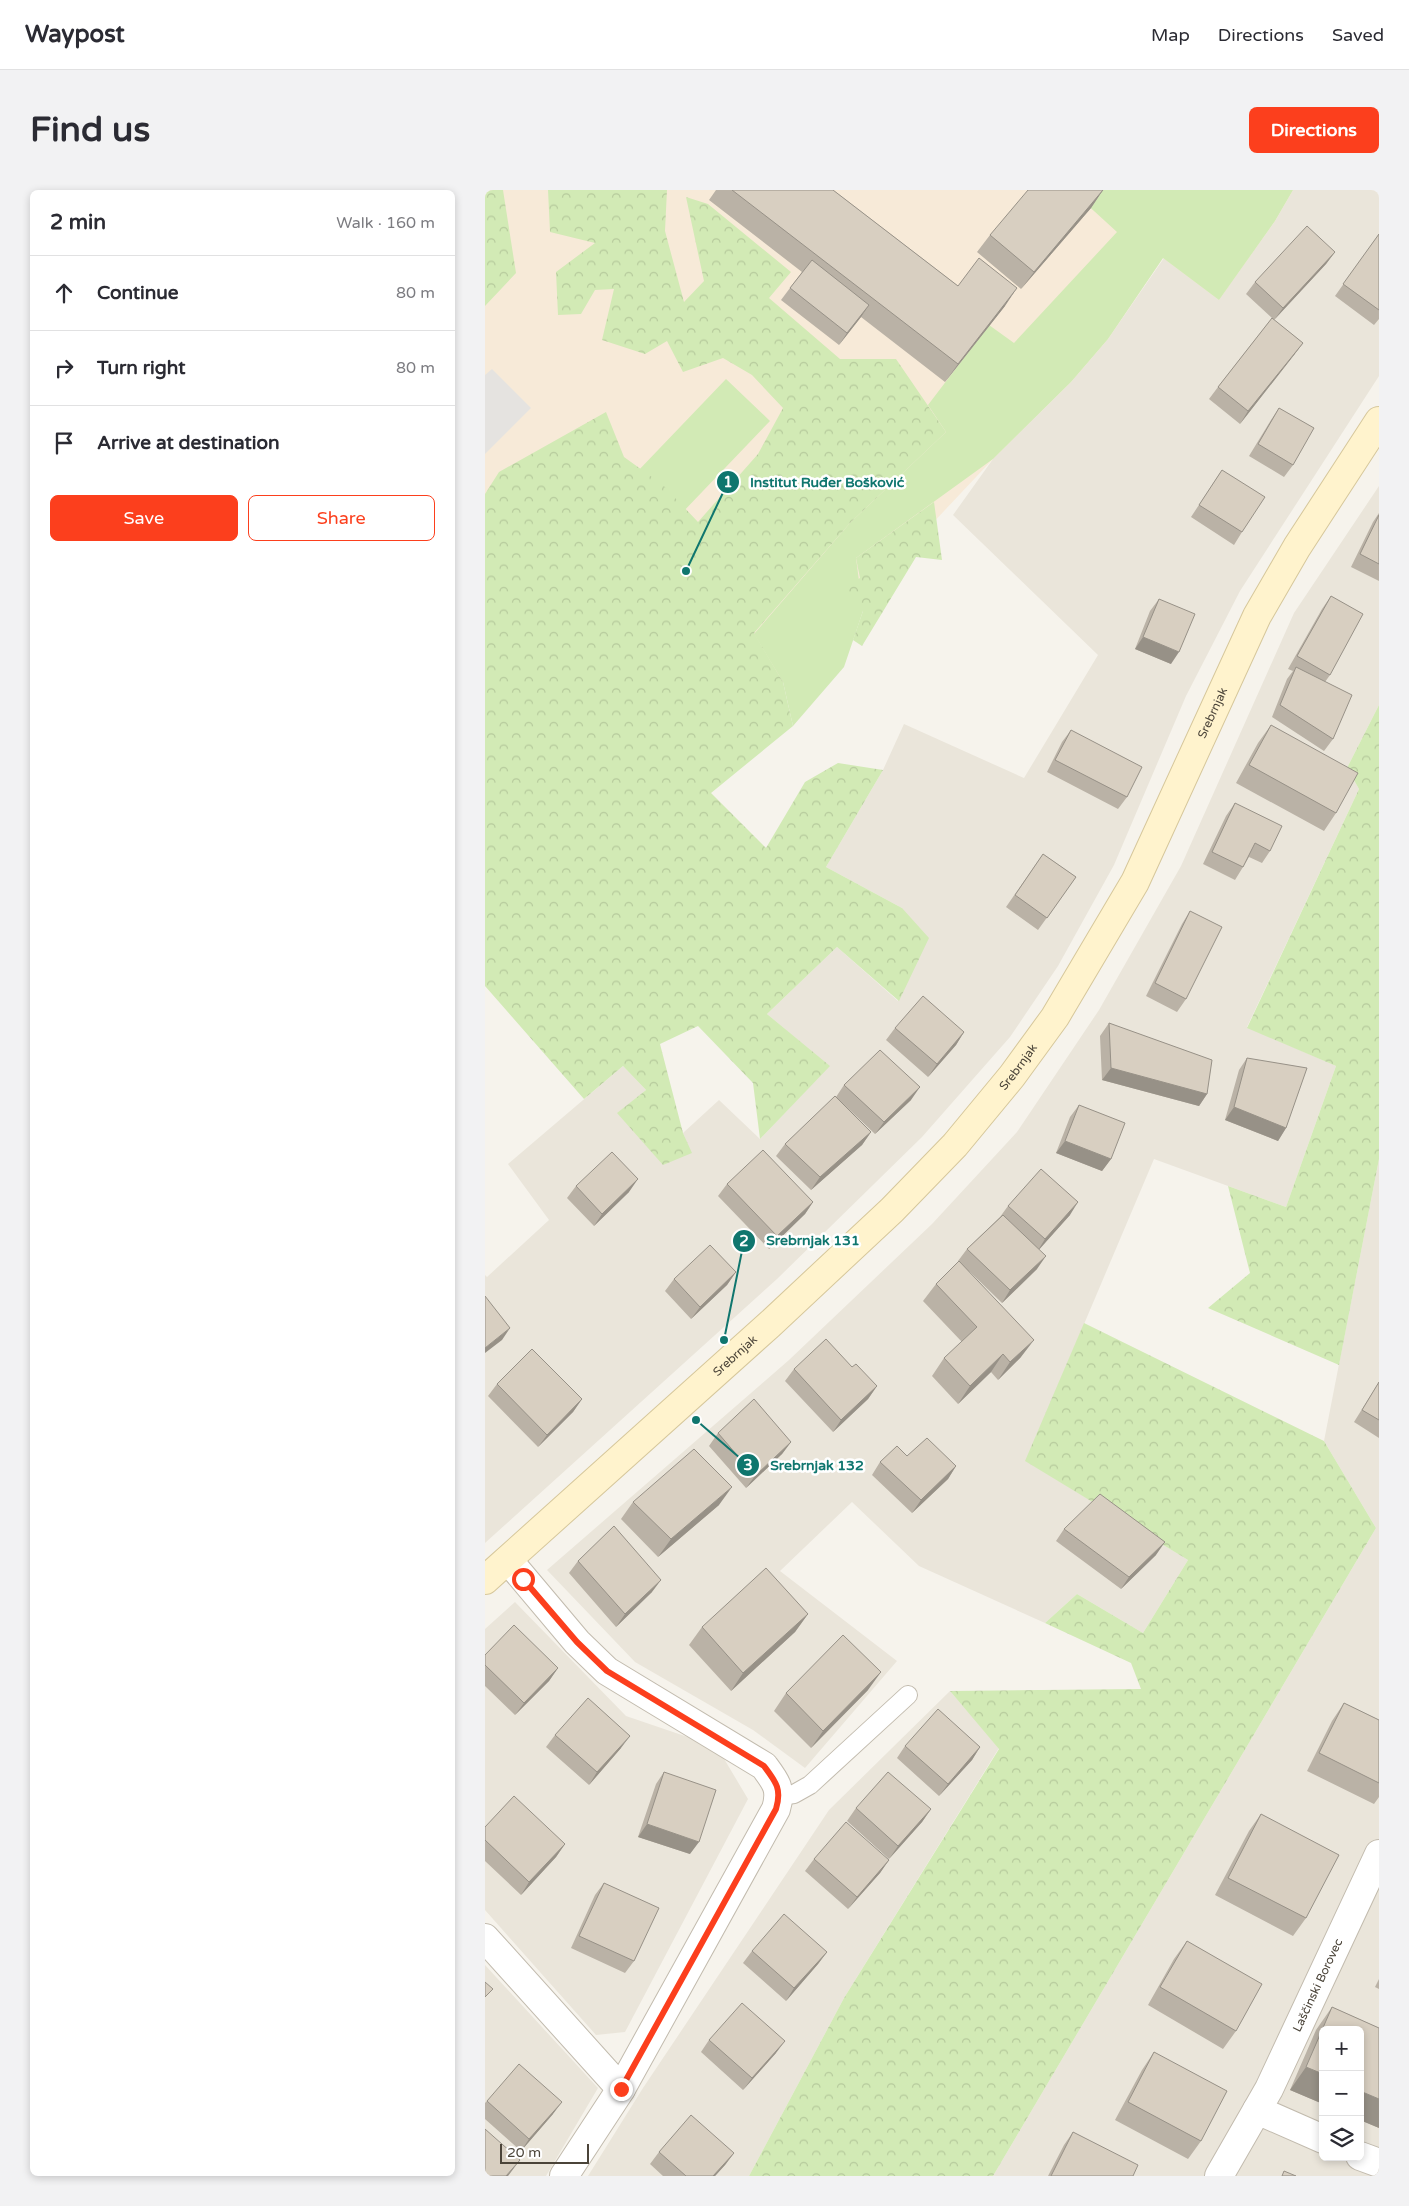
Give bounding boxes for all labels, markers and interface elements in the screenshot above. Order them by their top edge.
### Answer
text: Waypost [25,20,125,49]
text: Map [1151,24,1190,46]
text: Directions [1218,24,1304,46]
text: Saved [1332,24,1384,46]
button: Directions [1249,107,1379,153]
text: Find us [30,109,150,151]
text: 2 min [50,210,106,235]
text: Walk · 160 m [336,213,435,233]
icon: ahead [50,279,78,307]
text: Continue [97,282,179,304]
text: 80 m [396,283,435,303]
icon: right [50,354,78,382]
text: Turn right [97,357,185,379]
text: 80 m [396,358,435,378]
icon: arrive [50,429,78,457]
text: Arrive at destination [97,432,280,454]
callout: Institut Ruđer Bošković [715,468,915,497]
text: 1 [723,473,733,491]
text: Institut Ruđer Bošković [750,474,905,491]
button: Save [50,495,238,541]
button: Share [248,495,435,541]
street label: Srebrnjak [1195,685,1230,741]
street label: Srebrnjak [996,1041,1040,1093]
callout: Srebrnjak 131 [731,1226,870,1255]
text: 2 [739,1232,749,1250]
text: Srebrnjak 131 [766,1232,860,1249]
street label: Srebrnjak [710,1332,760,1379]
callout: Srebrnjak 132 [736,1450,874,1479]
text: 3 [743,1456,753,1474]
text: Srebrnjak 132 [770,1457,864,1474]
route start [512,1568,535,1591]
street label: Laščinski Borovec [1290,1936,1345,2034]
map controls [1319,2026,1364,2161]
button: + [1319,2026,1364,2071]
button: − [1319,2071,1364,2116]
route end [610,2078,633,2101]
button: layers [1319,2116,1364,2161]
scale bar [500,2141,589,2164]
text: 20 m [507,2144,541,2161]

